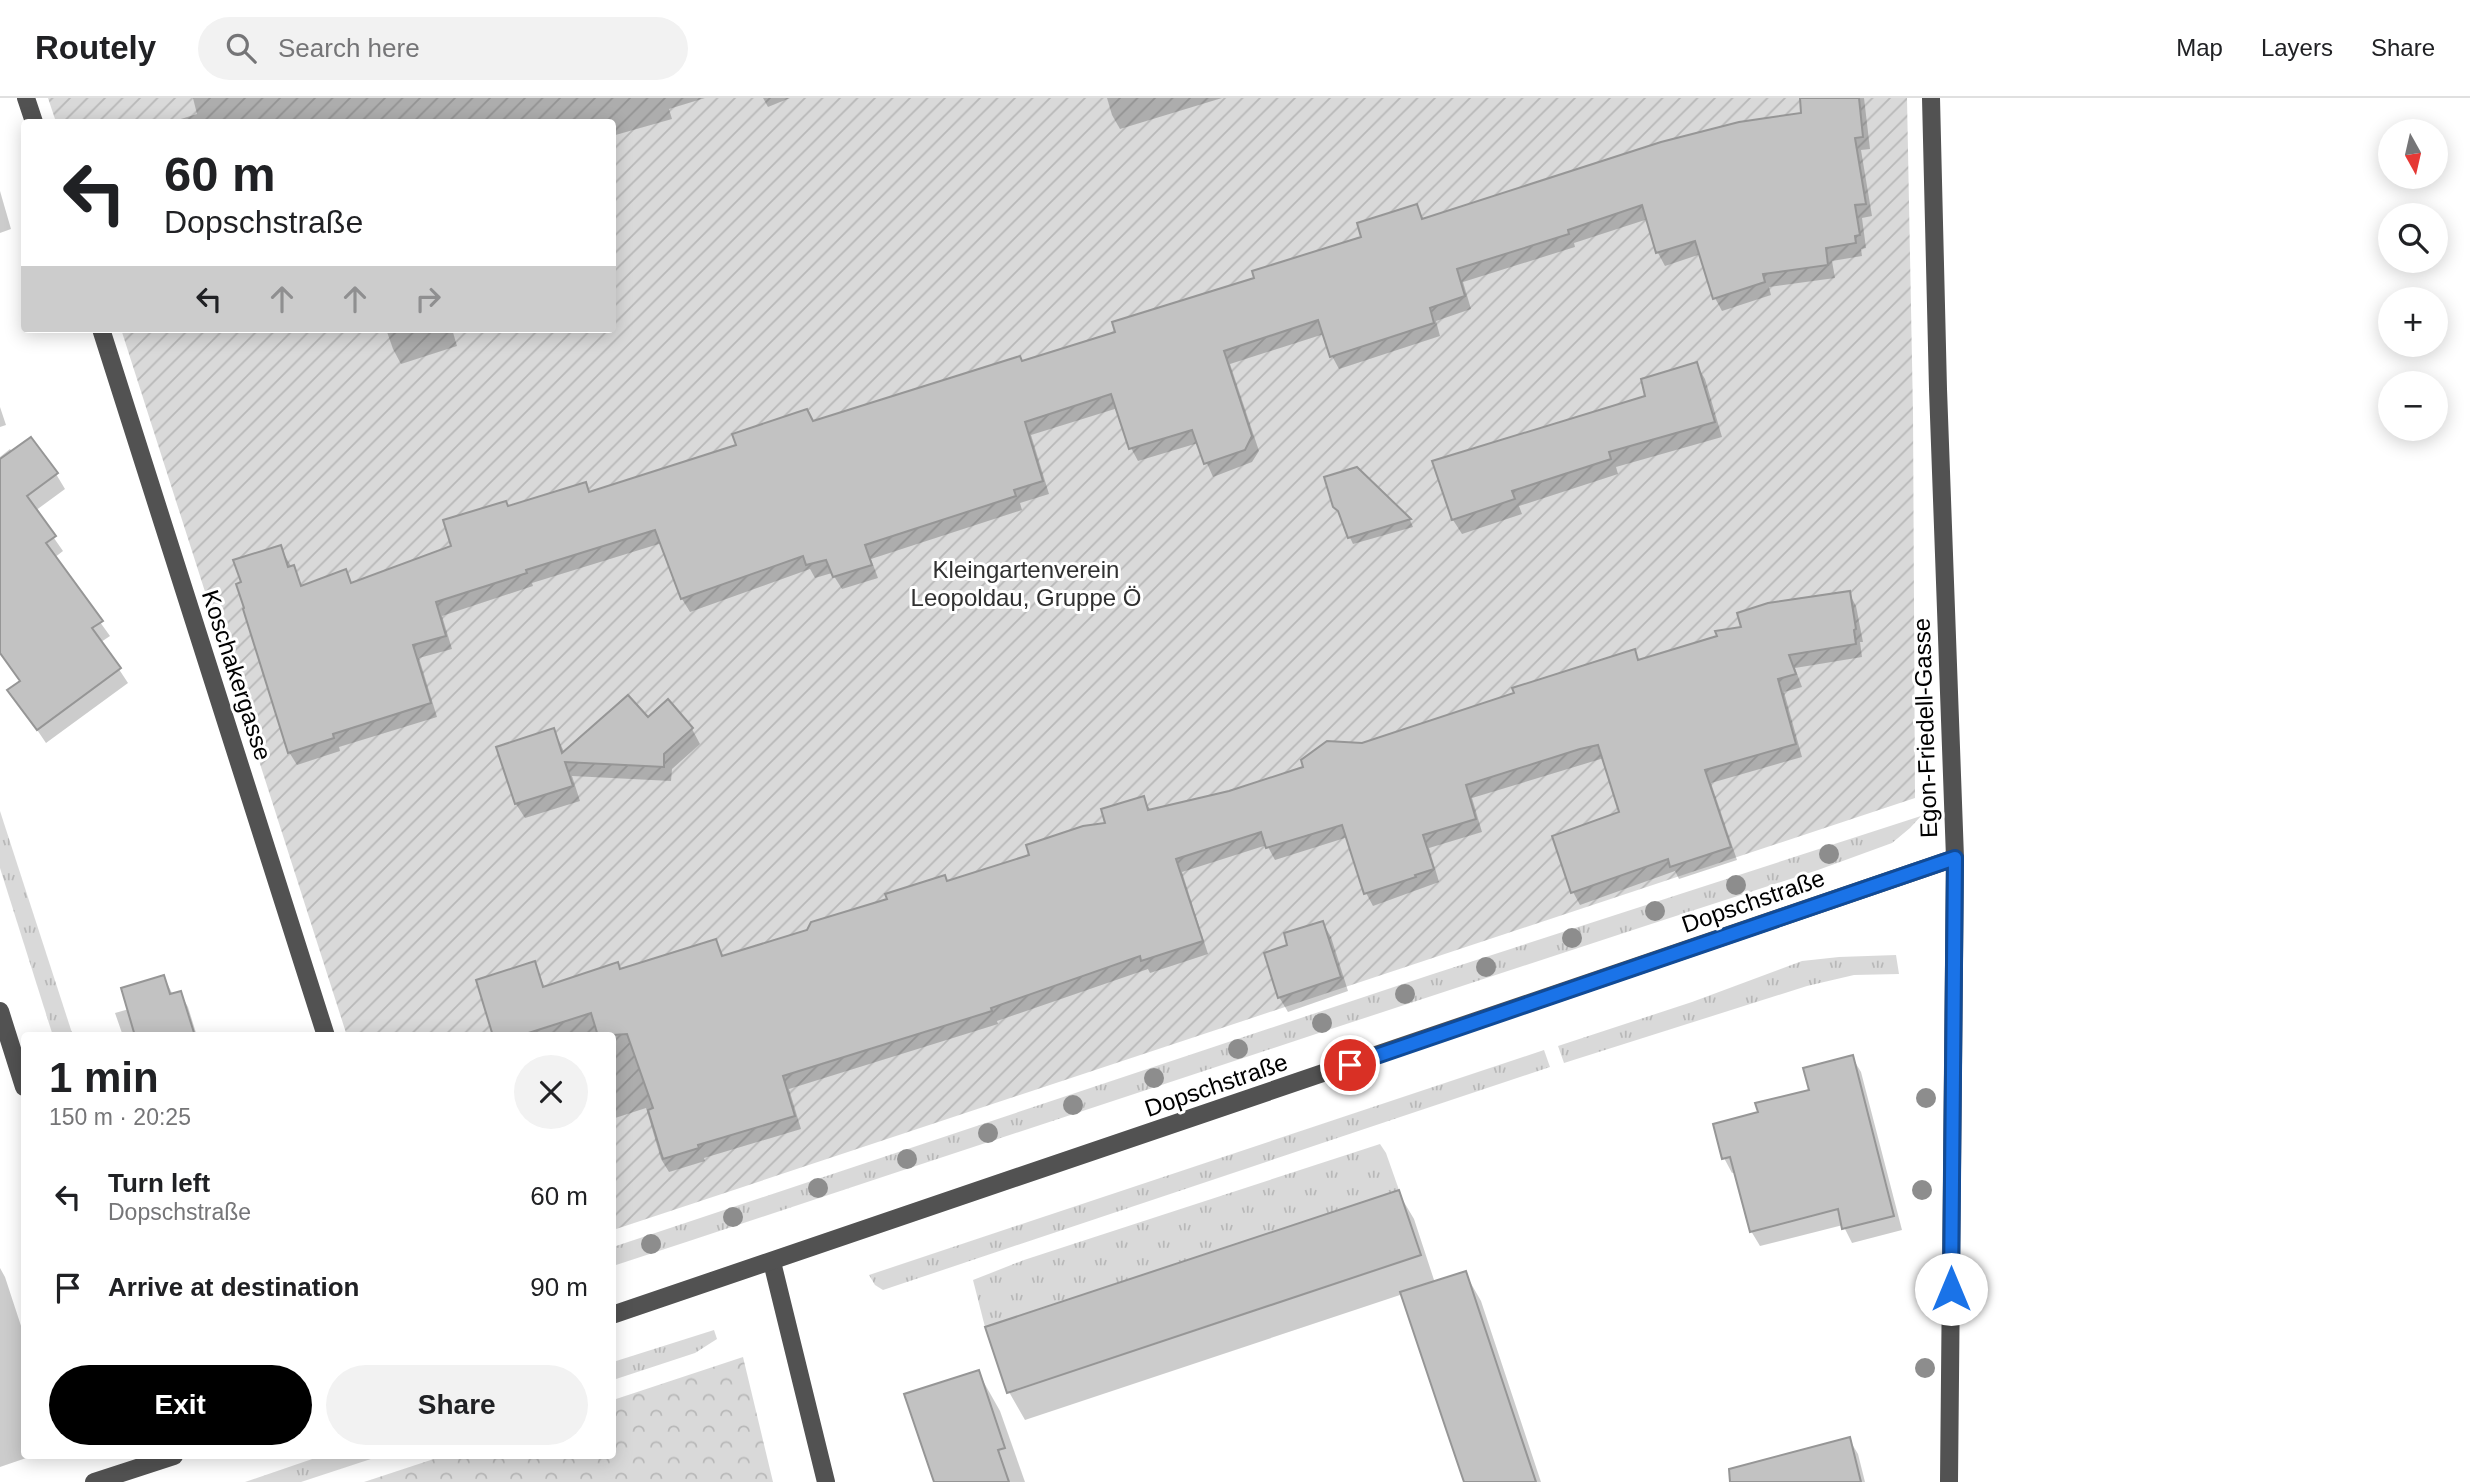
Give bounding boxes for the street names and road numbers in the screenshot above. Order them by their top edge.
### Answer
street label: Koschakergasse [197,586,277,764]
street label: Egon-Friedell-Gasse [1908,618,1942,838]
street label: Dopschstraße [1678,864,1828,938]
street label: Dopschstraße [1141,1048,1291,1122]

